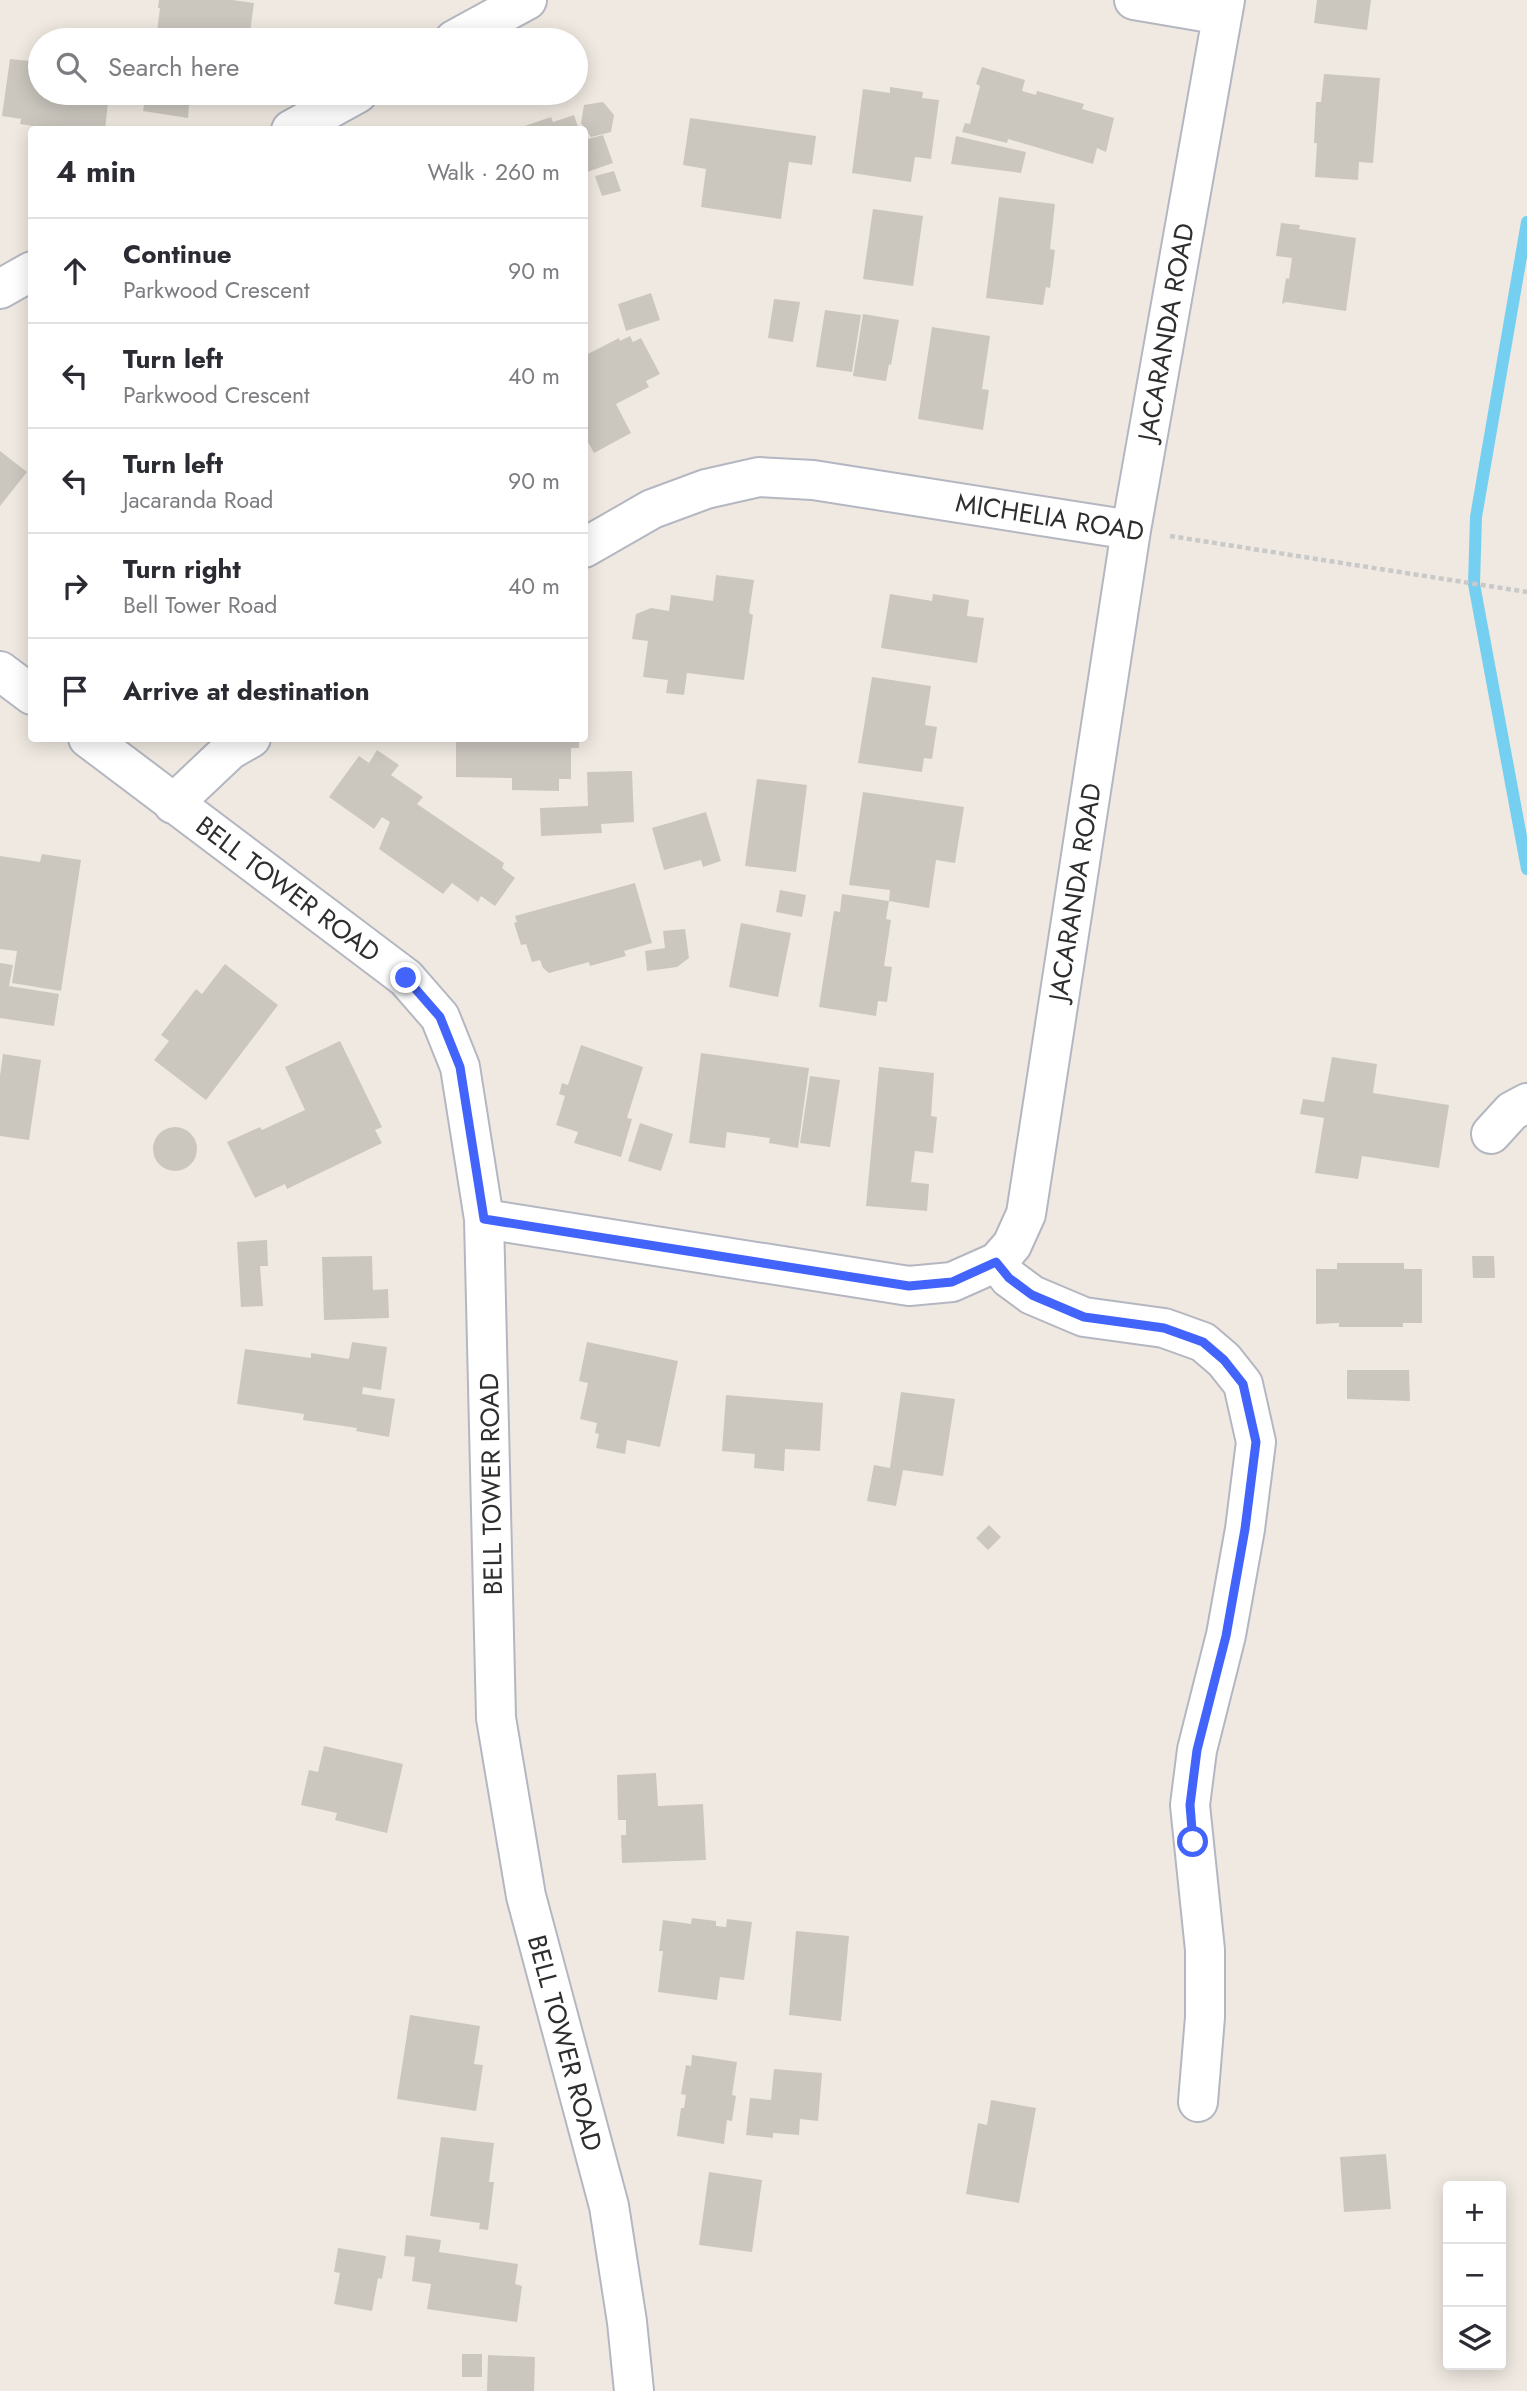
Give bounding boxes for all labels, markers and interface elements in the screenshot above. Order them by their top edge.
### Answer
search box [28,28,588,105]
icon: search [52,48,90,86]
text: Search here [108,48,240,86]
text: 4 min [56,150,136,193]
text: Walk · 260 m [427,155,560,189]
street label: JACARANDA ROAD [1128,220,1204,447]
text: Continue [123,235,232,273]
icon: ahead [56,252,94,290]
text: 90 m [508,254,560,288]
text: Parkwood Crescent [123,273,310,307]
text: Turn left [123,340,223,378]
icon: left [56,357,94,395]
text: 40 m [508,359,560,393]
text: Parkwood Crescent [123,378,310,412]
text: Turn left [123,445,223,483]
icon: left [56,462,94,500]
text: 90 m [508,464,560,498]
text: Jacaranda Road [123,483,273,517]
street label: MICHELIA ROAD [953,483,1147,551]
text: Turn right [123,550,241,588]
icon: right [56,567,94,605]
text: 40 m [508,569,560,603]
text: Bell Tower Road [123,588,277,622]
icon: arrive [56,672,94,710]
text: Arrive at destination [123,672,370,710]
street label: JACARANDA ROAD [1039,780,1111,1007]
street label: BELL TOWER ROAD [188,807,388,971]
route end [390,962,421,993]
street label: BELL TOWER ROAD [470,1373,512,1595]
route start [1177,1826,1208,1857]
street label: BELL TOWER ROAD [518,1931,612,2155]
map controls [1443,2181,1506,2370]
button: + [1443,2181,1506,2244]
button: − [1443,2244,1506,2307]
button: layers [1443,2307,1506,2370]

